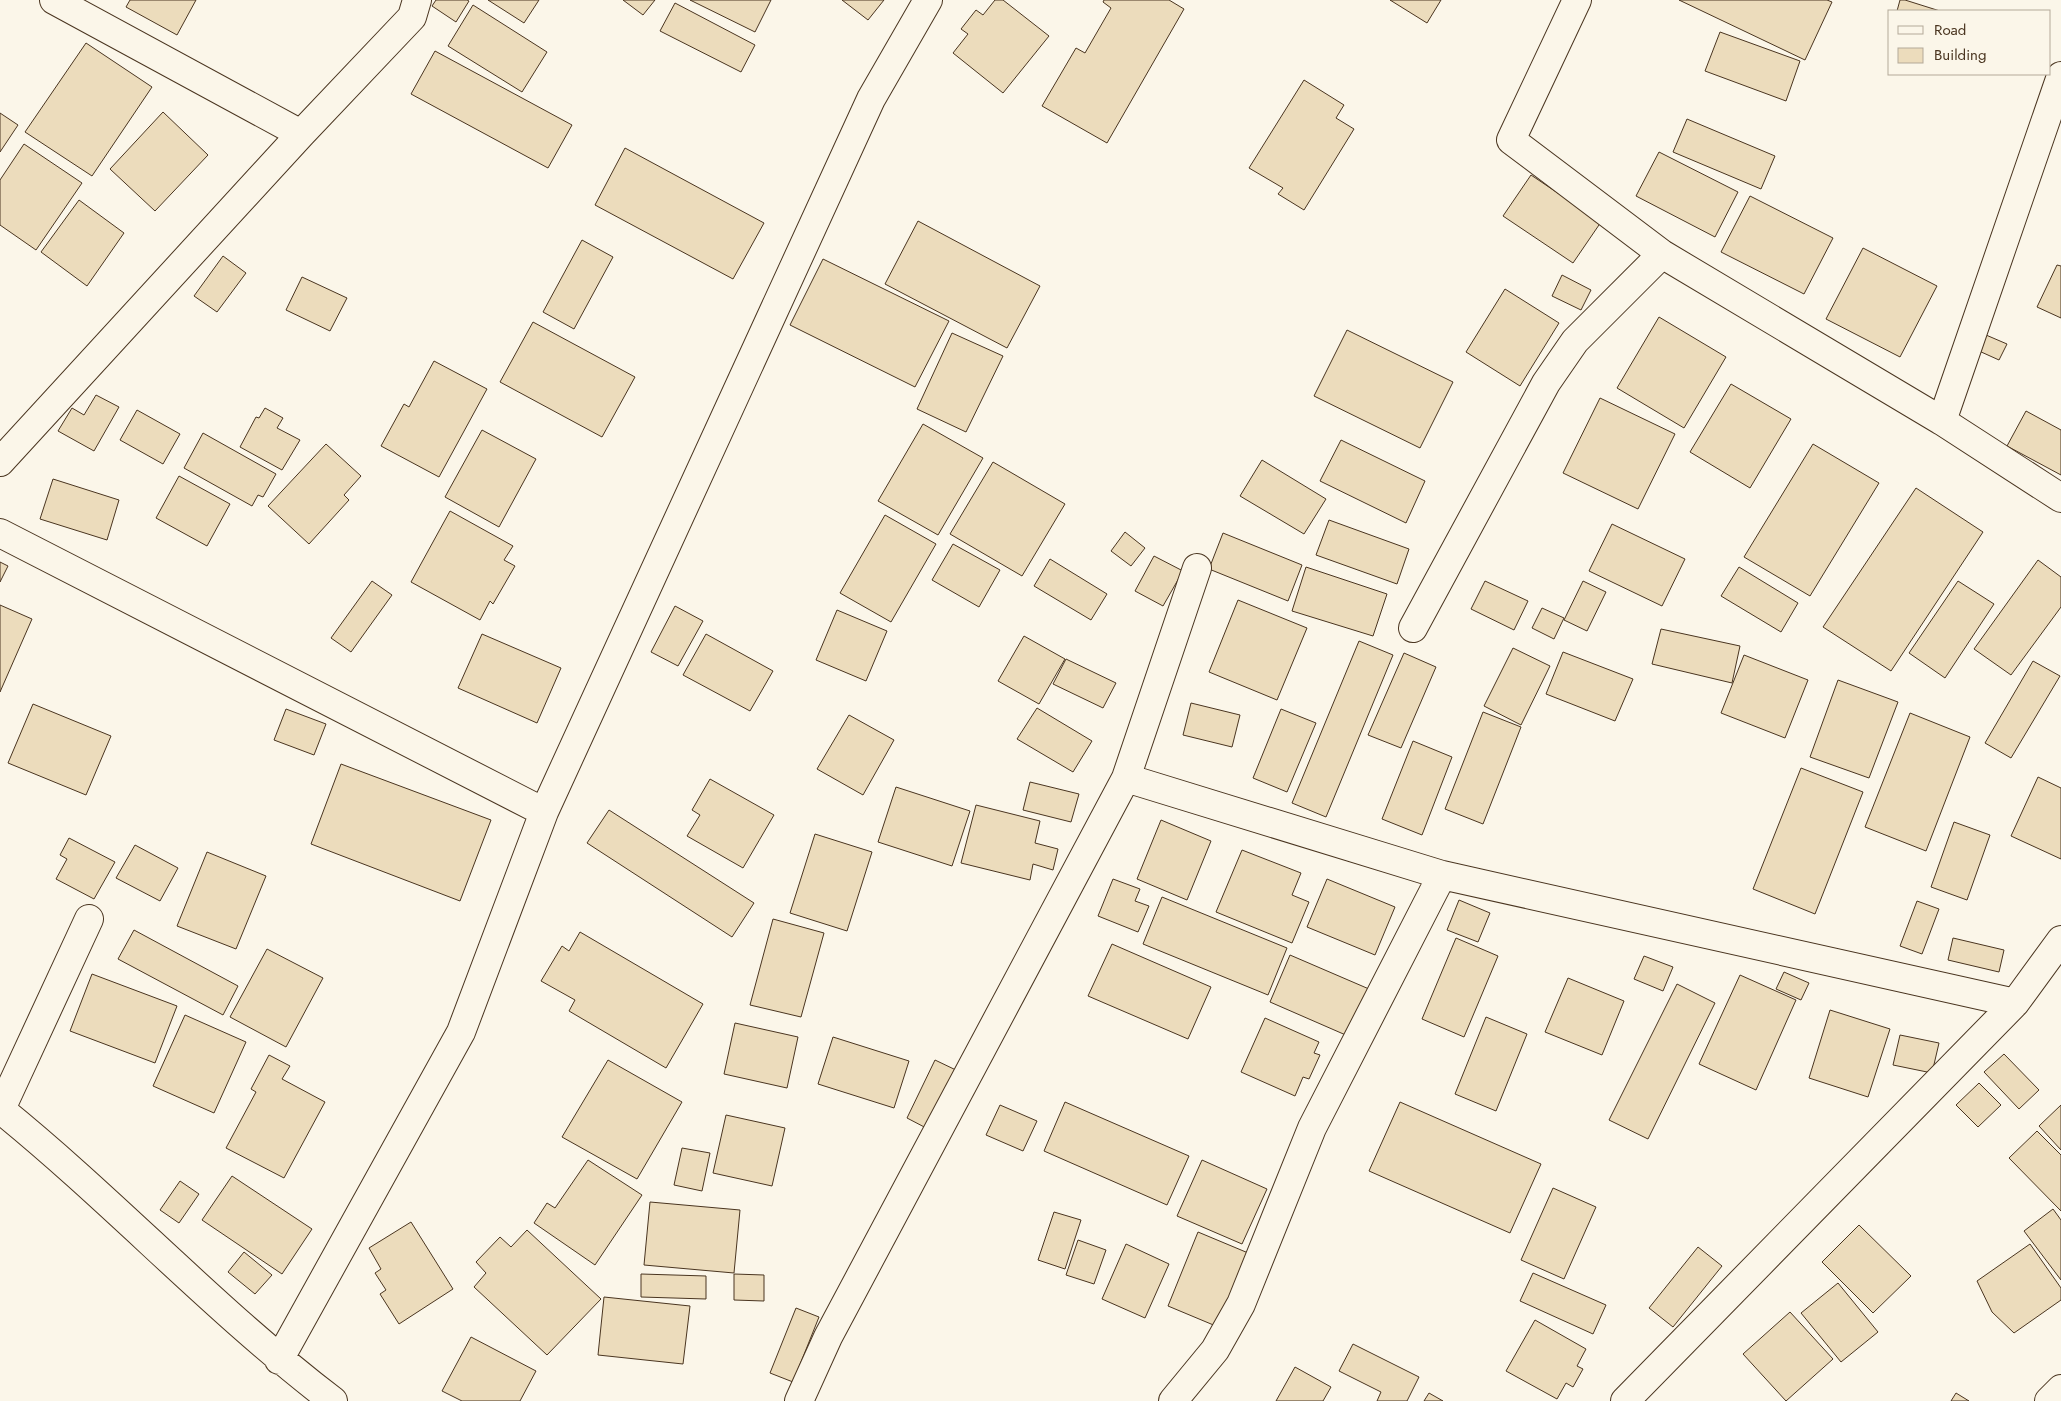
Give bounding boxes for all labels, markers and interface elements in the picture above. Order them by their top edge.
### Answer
legend [1888,10,2051,75]
text: Road [1934,19,1966,41]
text: Building [1934,44,1986,66]

